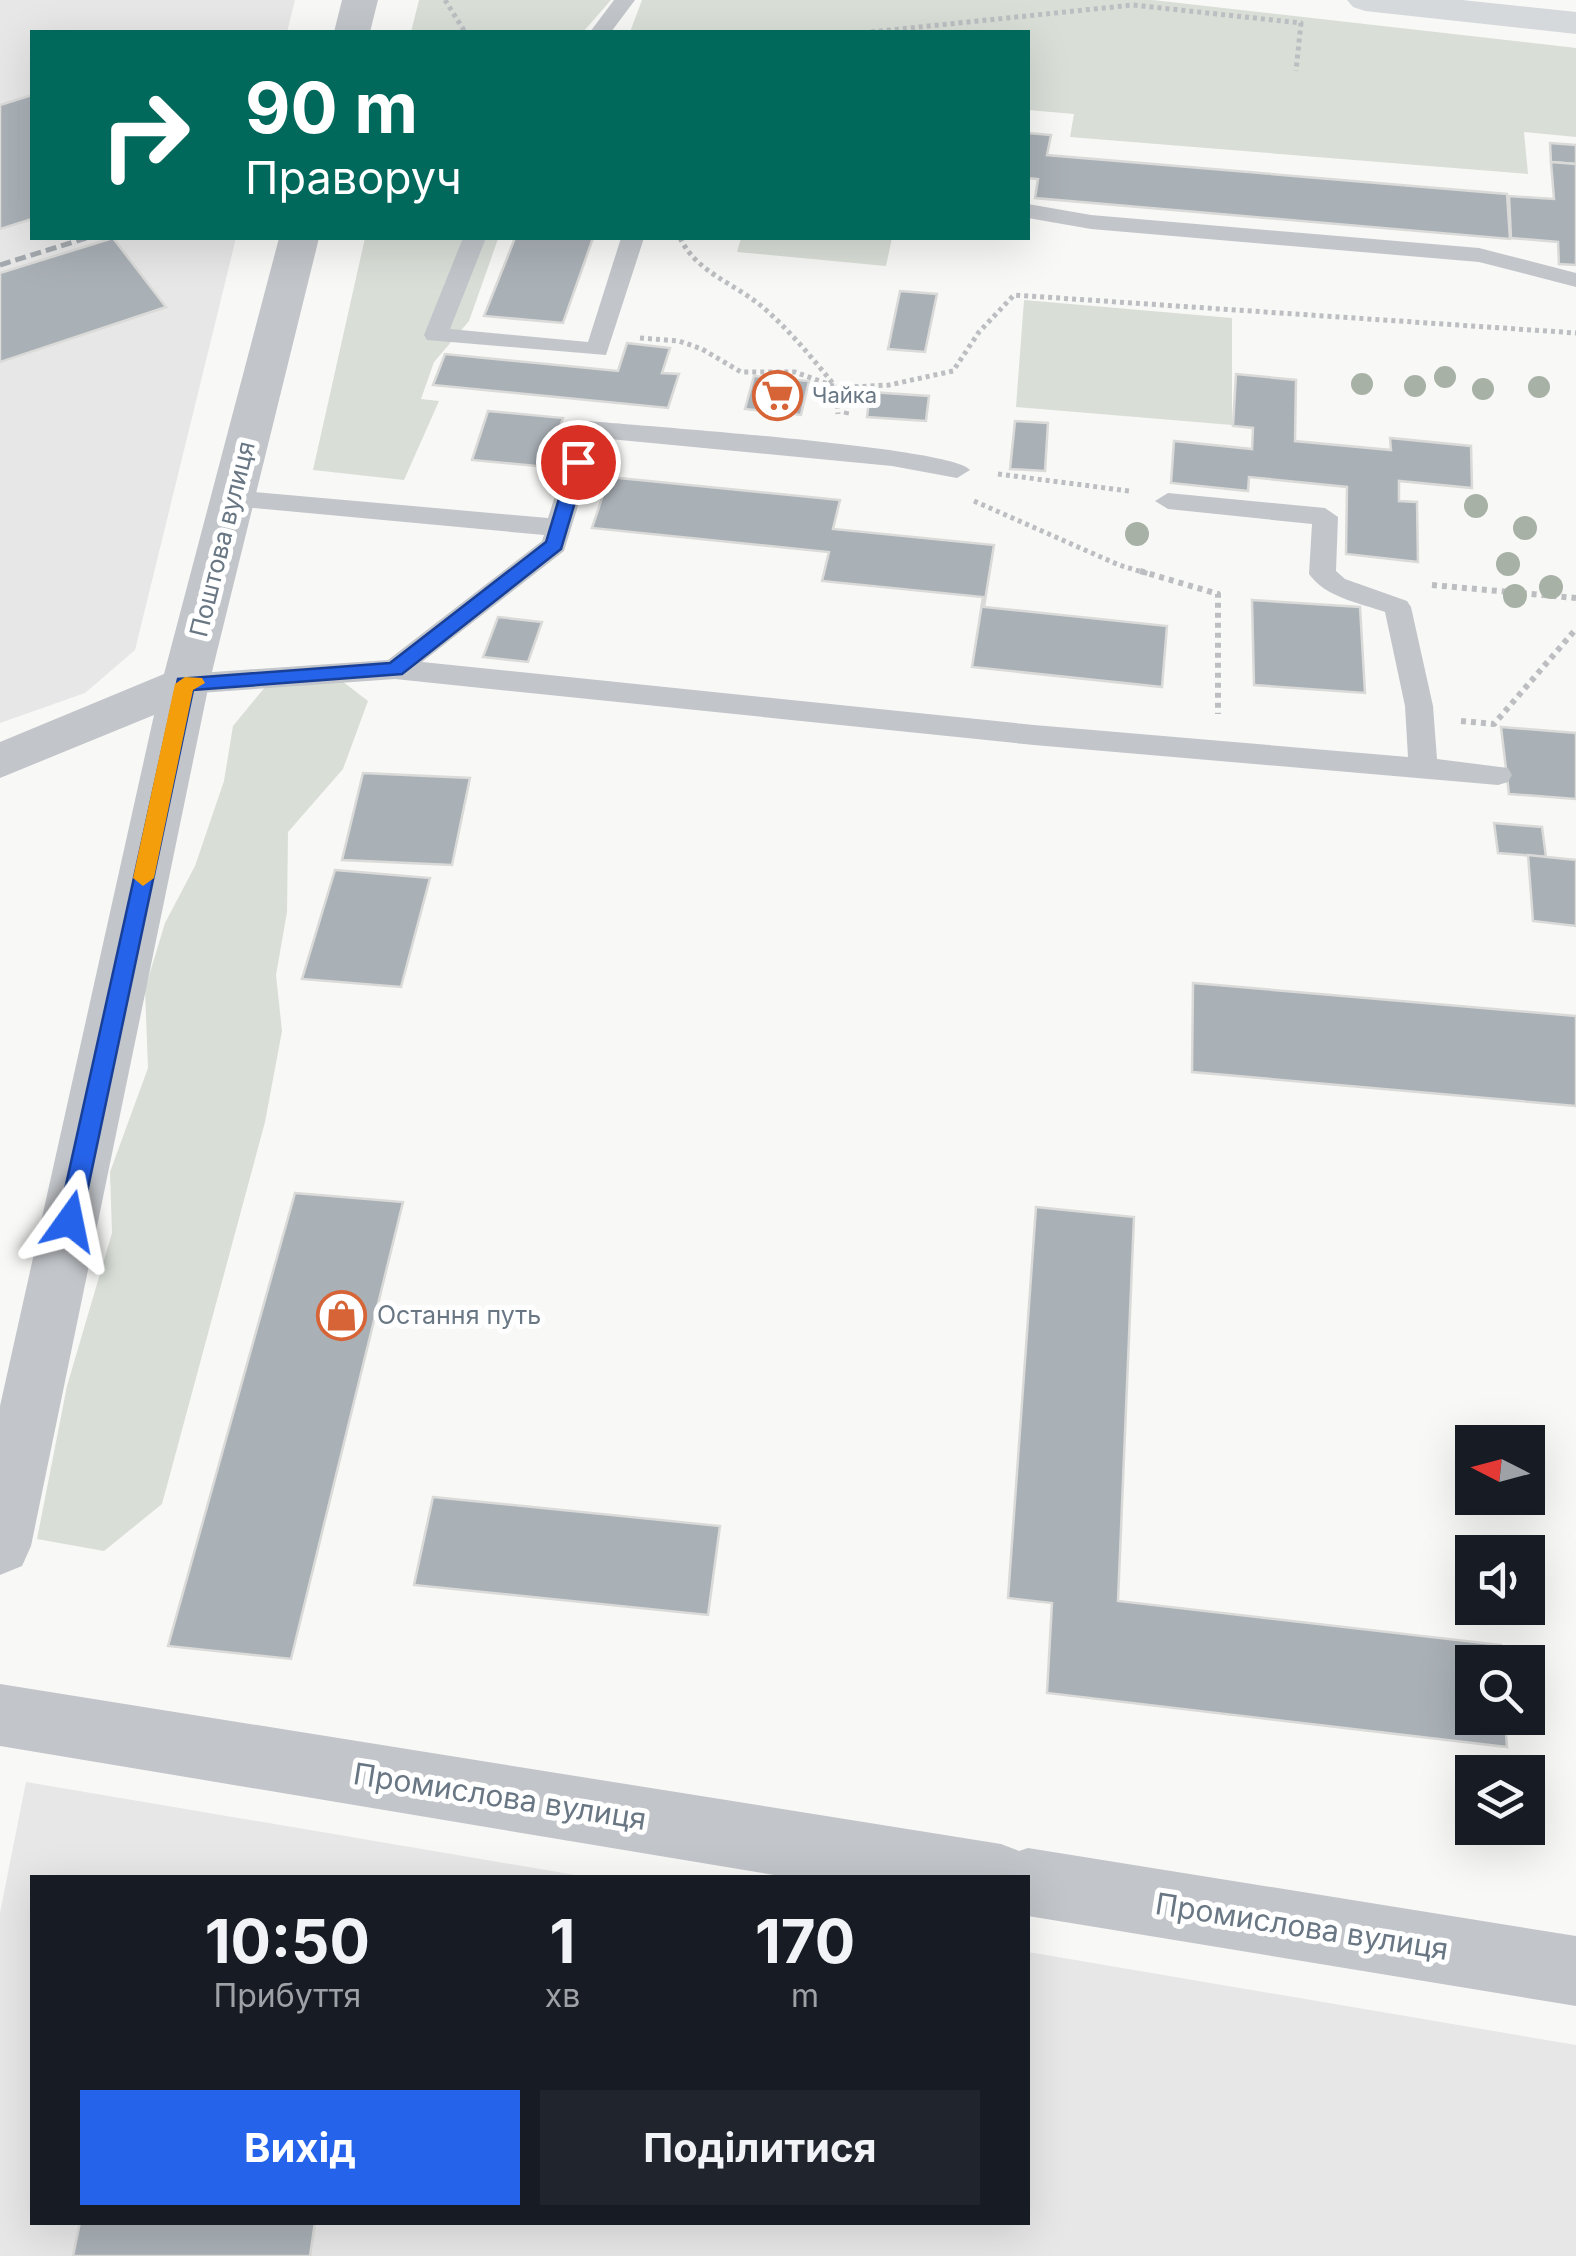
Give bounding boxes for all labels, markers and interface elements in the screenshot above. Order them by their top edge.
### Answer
text: 90 m [245,65,418,150]
icon: right [80,70,210,200]
text: Праворуч [245,150,462,205]
supermarket icon: Чайка [751,369,803,421]
place label: Чайка [812,382,877,408]
pin [536,420,621,505]
icon: arrive [551,435,606,490]
street label: Поштова вулиця [183,438,261,640]
position arrow [18,1169,122,1273]
shop icon: Остання путь [316,1289,368,1341]
place label: Остання путь [377,1300,541,1330]
north arrow [1455,1425,1545,1515]
map controls [1455,1425,1545,1845]
button: sound [1455,1535,1545,1625]
button: search [1455,1645,1545,1735]
street label: Промислова вулиця [351,1755,649,1837]
button: layers [1455,1755,1545,1845]
street label: Промислова вулиця [1153,1885,1451,1967]
text: 10:50 [205,1905,370,1977]
text: 1 [549,1905,575,1977]
text: 170 [755,1905,855,1977]
text: Прибуття [213,1976,361,2015]
text: хв [545,1976,580,2015]
text: m [791,1976,819,2015]
button: Вихід [80,2090,520,2205]
button: Поділитися [540,2090,980,2205]

